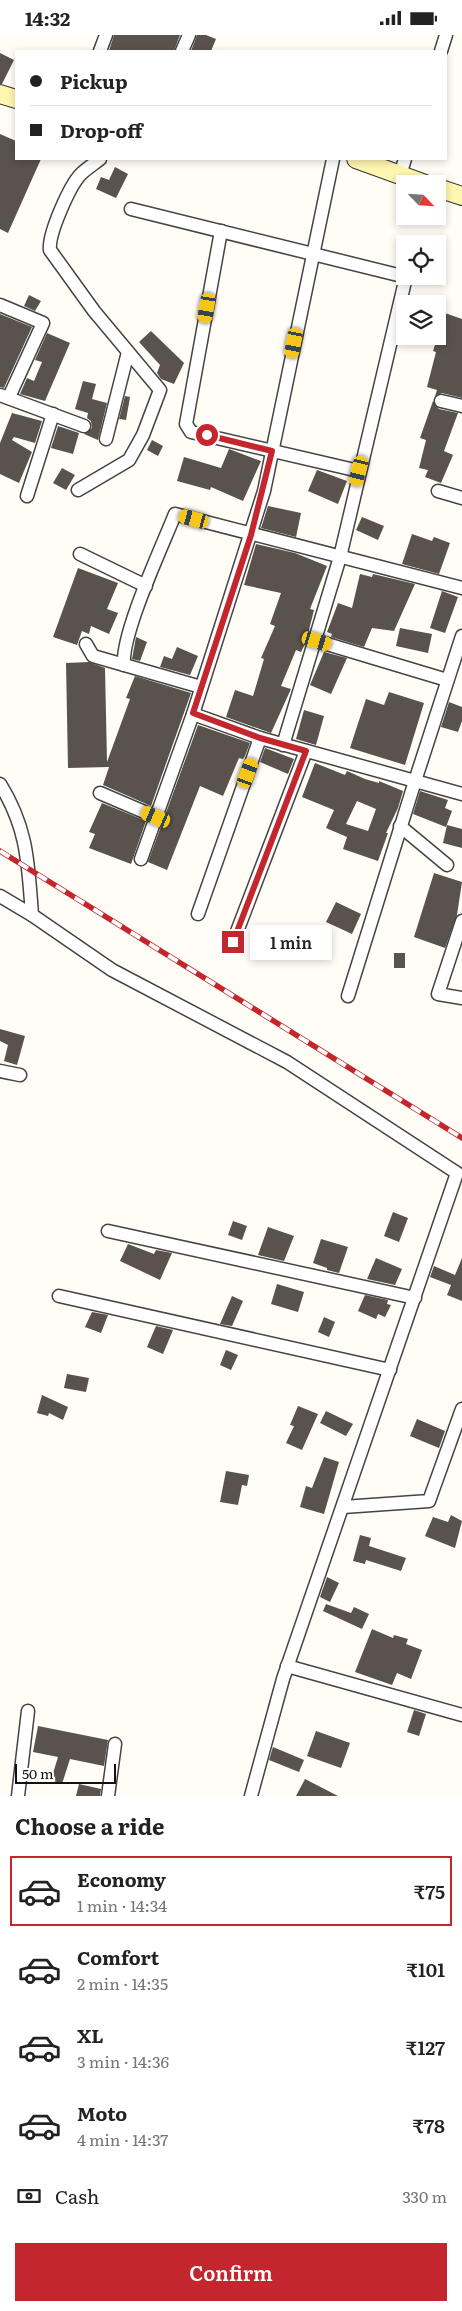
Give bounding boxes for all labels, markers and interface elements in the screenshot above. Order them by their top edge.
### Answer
text: 14:32 [25,4,70,32]
text: Pickup [60,67,128,95]
text: Drop-off [60,116,143,144]
north arrow [396,175,446,225]
map controls [396,175,446,345]
button: locate [396,235,446,285]
car [197,292,216,324]
button: layers [396,295,446,345]
car [283,327,304,359]
route start [196,424,218,446]
car [348,455,369,487]
car [177,508,210,530]
car [300,629,333,653]
car [235,756,260,790]
car [139,804,172,830]
callout: 1 min [250,925,333,959]
text: 1 min [270,930,312,954]
route end [222,931,244,953]
scale bar [15,1761,116,1784]
text: 50 m [22,1763,54,1783]
text: Choose a ride [15,1809,164,1842]
text: Economy [77,1865,166,1893]
icon: car [17,1869,62,1914]
text: ₹75 [414,1877,445,1905]
text: 1 min · 14:34 [77,1893,167,1917]
text: Comfort [77,1943,159,1971]
icon: car [17,1947,62,1992]
text: ₹101 [406,1955,445,1983]
text: 2 min · 14:35 [77,1971,168,1995]
text: XL [77,2021,104,2049]
icon: car [17,2025,62,2070]
text: ₹127 [406,2033,445,2061]
text: 3 min · 14:36 [77,2049,169,2073]
text: Moto [77,2099,127,2127]
icon: car [17,2103,62,2148]
text: ₹78 [413,2111,445,2139]
text: 4 min · 14:37 [77,2127,168,2151]
icon: cash [15,2182,43,2210]
text: Cash [55,2182,99,2210]
text: 330 m [402,2184,447,2208]
button: Confirm [15,2243,447,2301]

